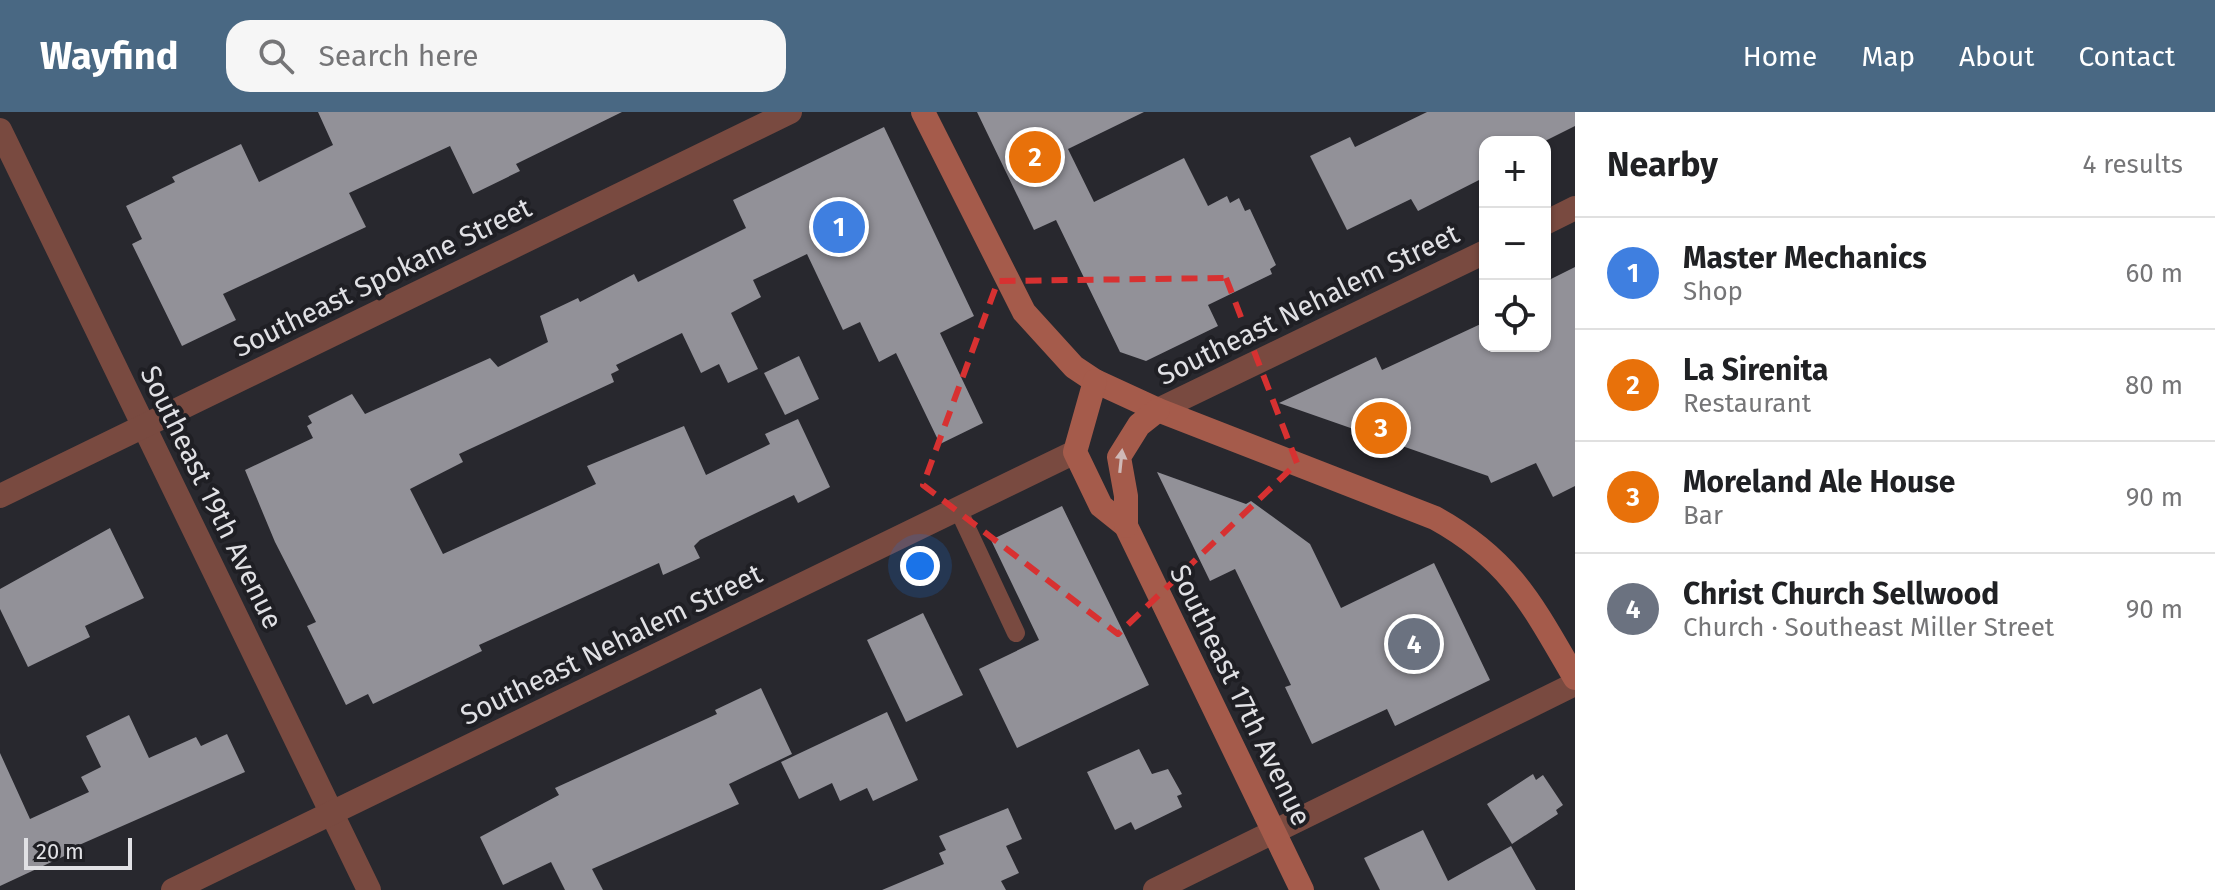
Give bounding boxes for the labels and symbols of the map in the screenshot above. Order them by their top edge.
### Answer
pin: 2 [1009,127,1061,187]
street label: Southeast Spokane Street [228,190,537,364]
pin: 1 [813,197,865,257]
street label: Southeast Nehalem Street [1152,217,1465,392]
street label: Southeast 19th Avenue [133,360,290,634]
pin: 3 [1355,398,1407,458]
one-way arrow [1115,448,1128,473]
your location [900,546,940,586]
street label: Southeast Nehalem Street [455,557,768,732]
street label: Southeast 17th Avenue [1163,559,1318,831]
pin: 4 [1388,614,1440,674]
scale bar [24,834,132,870]

